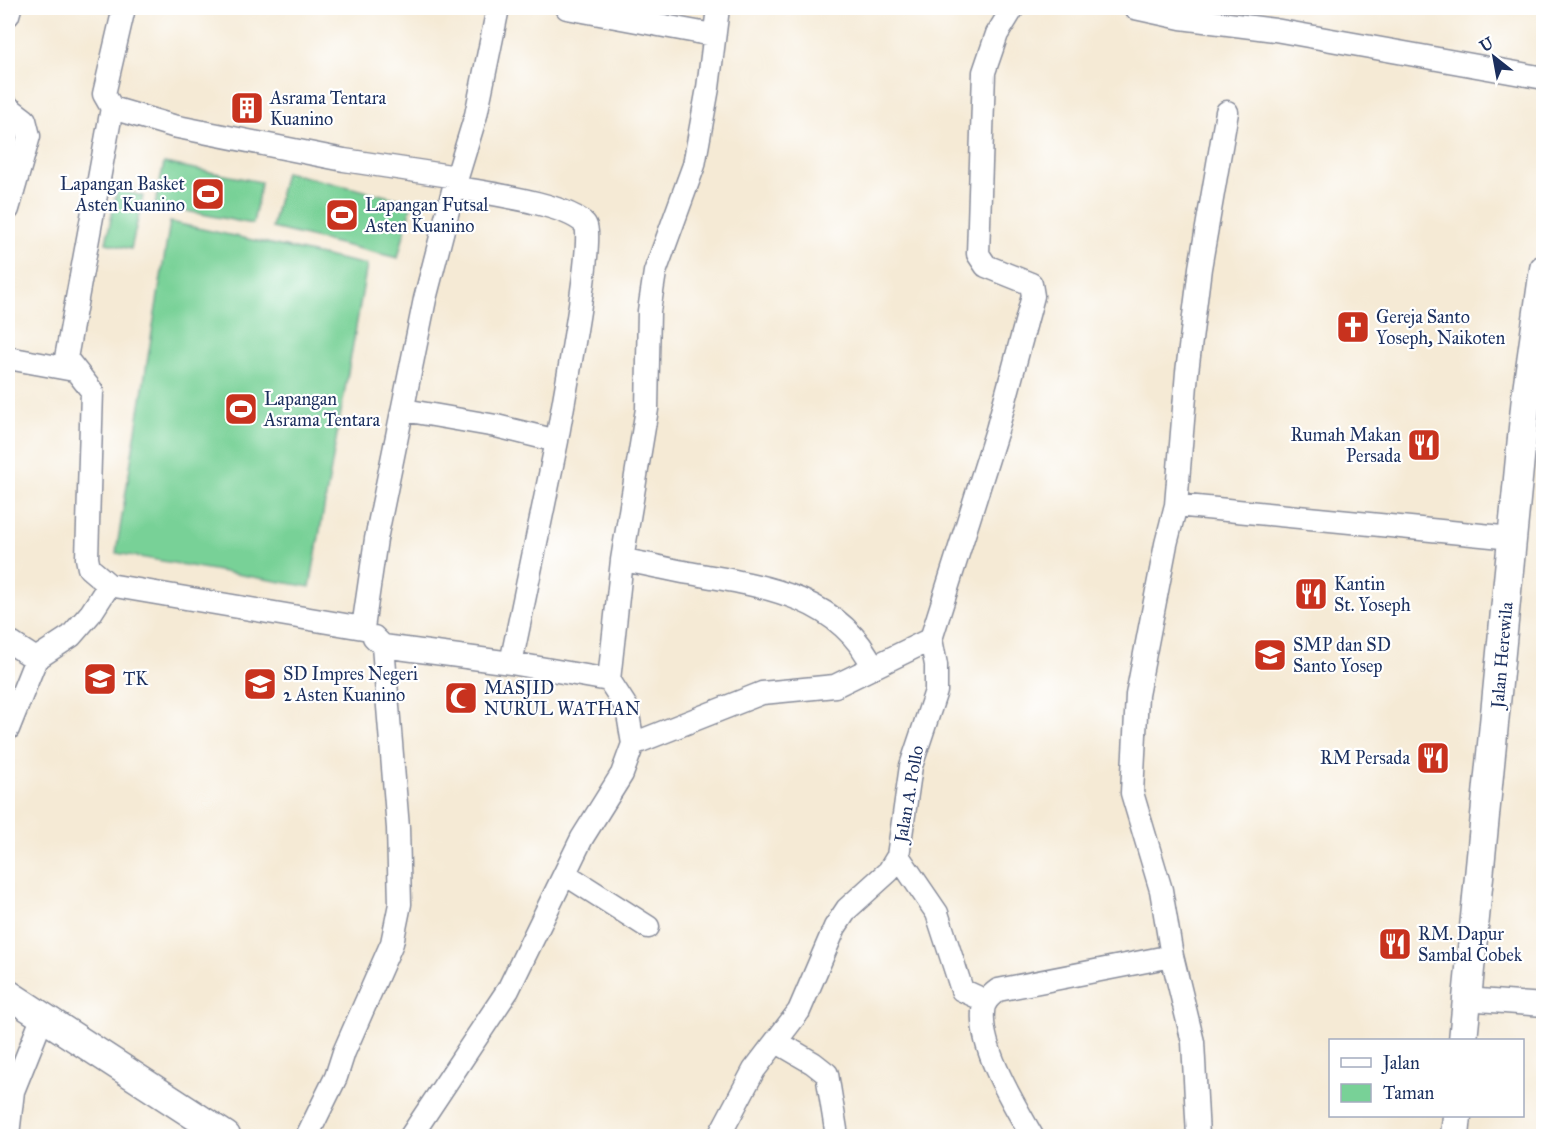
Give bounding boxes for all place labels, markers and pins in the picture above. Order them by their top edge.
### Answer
place label: Asrama Tentara Kuanino [269,87,386,130]
building icon: Asrama Tentara Kuanino [229,90,265,126]
place label: Lapangan Basket Asten Kuanino [60,173,186,216]
sports icon: Lapangan Basket Asten Kuanino [190,176,226,212]
place label: Lapangan Futsal Asten Kuanino [364,194,489,237]
sports icon: Lapangan Futsal Asten Kuanino [324,197,360,233]
place label: Gereja Santo Yoseph, Naikoten [1376,306,1506,349]
church icon: Gereja Santo Yoseph, Naikoten [1335,309,1371,345]
place label: Lapangan Asrama Tentara [263,388,380,431]
sports icon: Lapangan Asrama Tentara [223,391,259,427]
place label: Rumah Makan Persada [1290,424,1401,467]
restaurant icon: Rumah Makan Persada [1406,427,1442,463]
place label: Kantin St. Yoseph [1334,573,1411,616]
restaurant icon: Kantin St. Yoseph [1293,576,1329,612]
place label: SMP dan SD Santo Yosep [1293,634,1391,677]
school or university icon: SMP dan SD Santo Yosep [1252,637,1288,673]
school or university icon: TK [82,661,118,697]
place label: SD Impres Negeri 2 Asten Kuanino [283,663,418,706]
school or university icon: SD Impres Negeri 2 Asten Kuanino [242,666,278,702]
place label: TK [123,668,149,690]
place label: MASJID NURUL WATHAN [484,677,640,720]
mosque icon: MASJID NURUL WATHAN [443,680,479,716]
restaurant icon: RM Persada [1415,740,1451,776]
place label: RM Persada [1320,747,1410,769]
place label: RM. Dapur Sambal Cobek [1418,923,1523,966]
restaurant icon: RM. Dapur Sambal Cobek [1377,926,1413,962]

